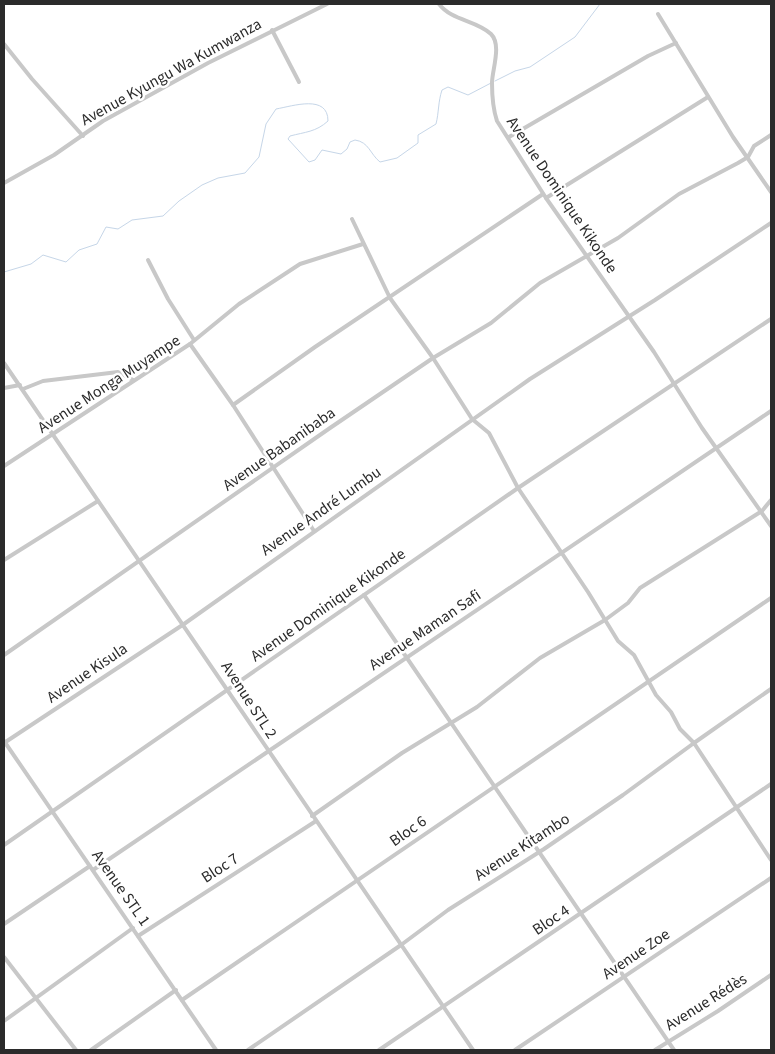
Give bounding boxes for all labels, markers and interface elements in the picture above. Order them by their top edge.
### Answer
street label: Avenue Kyungu Wa Kumwanza [77,13,265,131]
street label: Avenue Dominique Kikonde [501,112,623,278]
street label: Avenue Monga Muyampe [33,329,185,439]
street label: Avenue Babanibaba [218,402,340,496]
street label: Avenue André Lumbu [256,461,386,561]
street label: Avenue Dominique Kikonde [246,543,410,667]
street label: Avenue Maman Safi [365,584,485,676]
street label: Avenue Kisula [42,638,132,708]
street label: Avenue STL 2 [216,657,282,743]
street label: Avenue Kitambo [470,808,574,886]
street label: Bloc 6 [385,810,431,852]
street label: Avenue STL 1 [87,846,155,930]
street label: Bloc 7 [197,848,243,888]
street label: Bloc 4 [528,900,574,940]
street label: Avenue Zoe [598,923,674,985]
street label: Avenue Rédès [661,968,751,1036]

